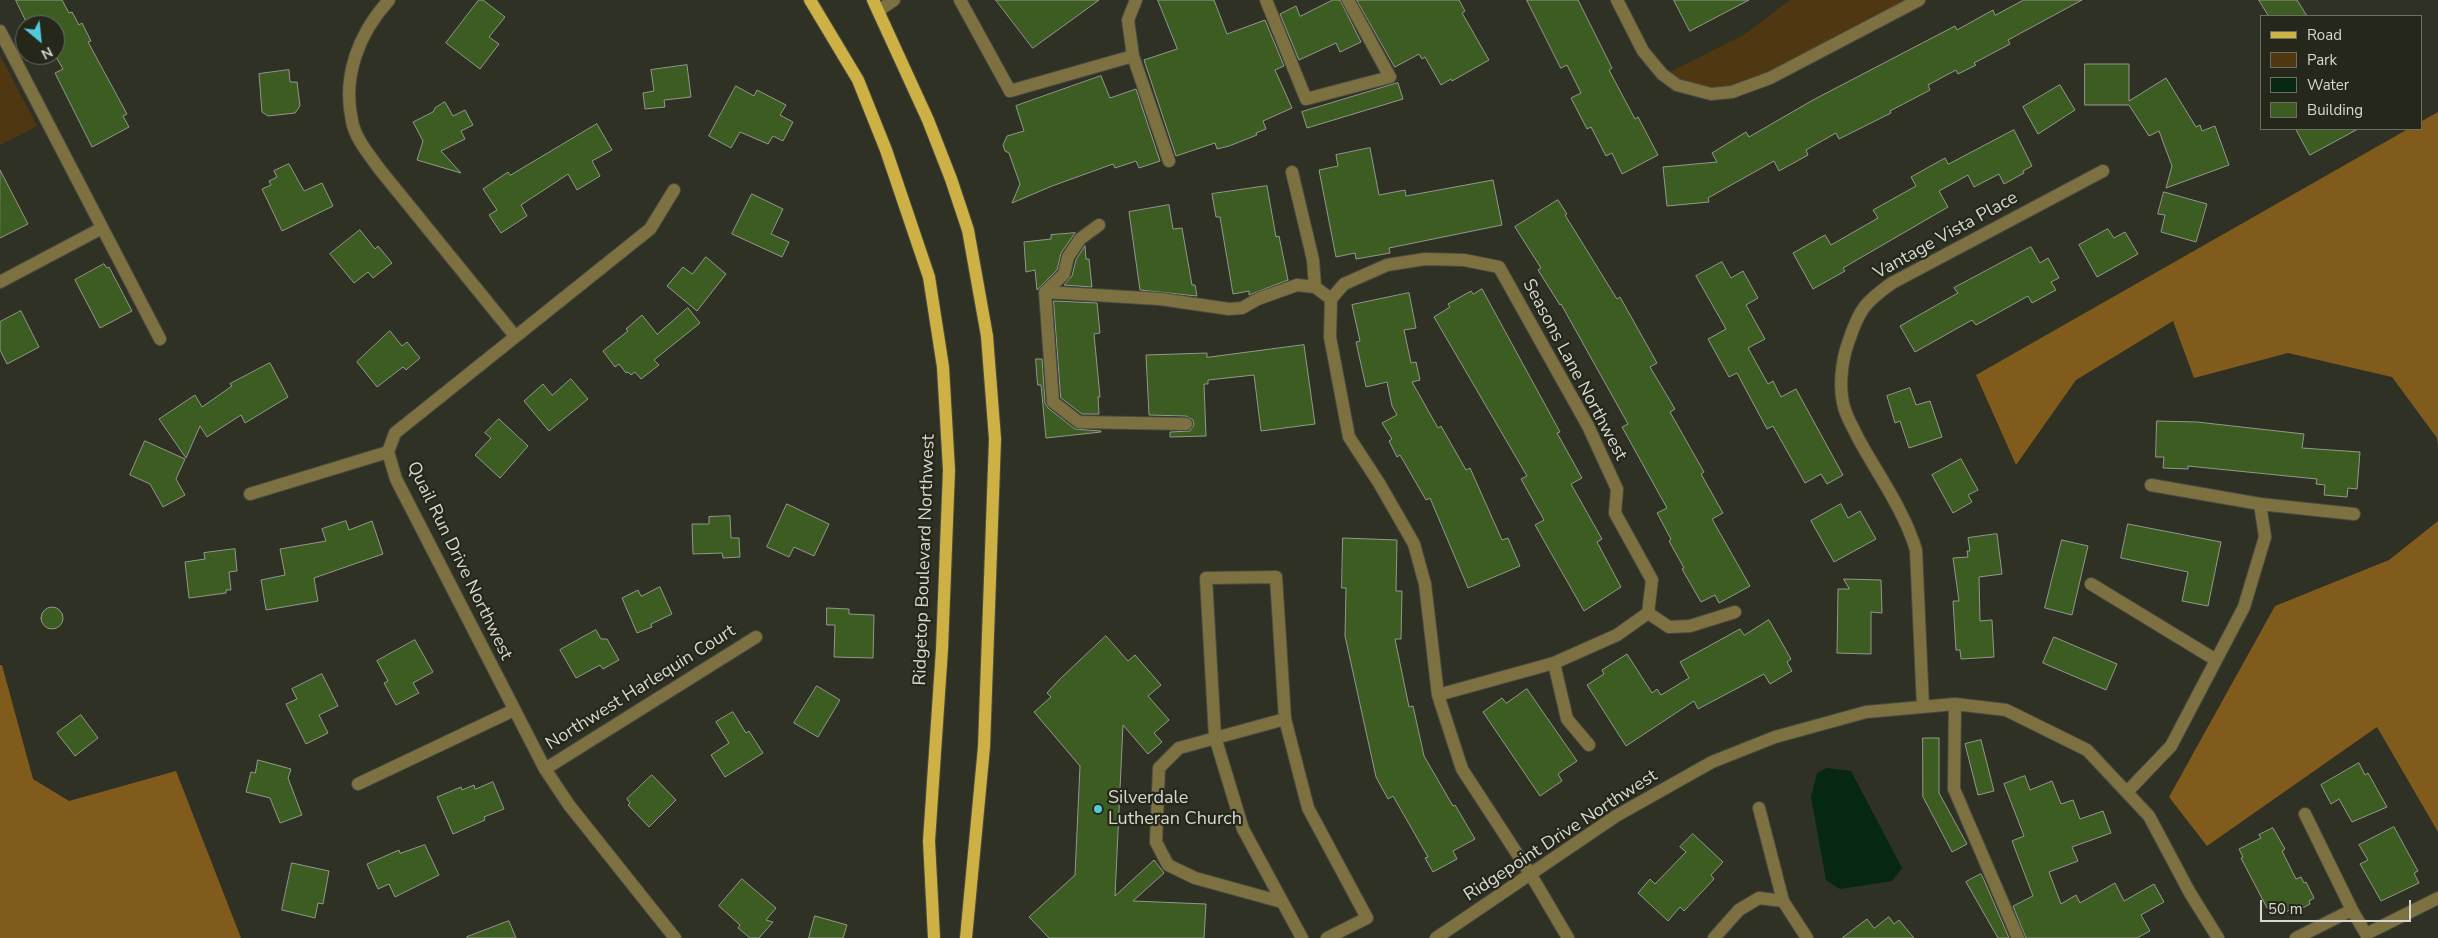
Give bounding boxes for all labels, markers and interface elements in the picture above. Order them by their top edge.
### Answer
north arrow [15,15,65,65]
legend [2260,15,2423,130]
text: Road [2307,25,2342,45]
text: N [38,42,56,64]
text: Park [2307,50,2337,70]
text: Water [2307,75,2349,95]
text: Building [2307,100,2363,120]
street label: Vantage Vista Place [1870,187,2022,285]
street label: Seasons Lane Northwest [1517,276,1631,464]
street label: Ridgetop Boulevard Northwest [910,434,940,686]
street label: Quail Run Drive Northwest [402,458,516,664]
street label: Northwest Harlequin Court [542,621,740,755]
street label: Ridgepoint Drive Northwest [1460,765,1662,907]
place label: Silverdale Lutheran Church [1108,788,1242,831]
marker: Silverdale Lutheran Church [1092,803,1104,815]
scale bar [2263,890,2414,922]
text: 50 m [2268,899,2303,919]

